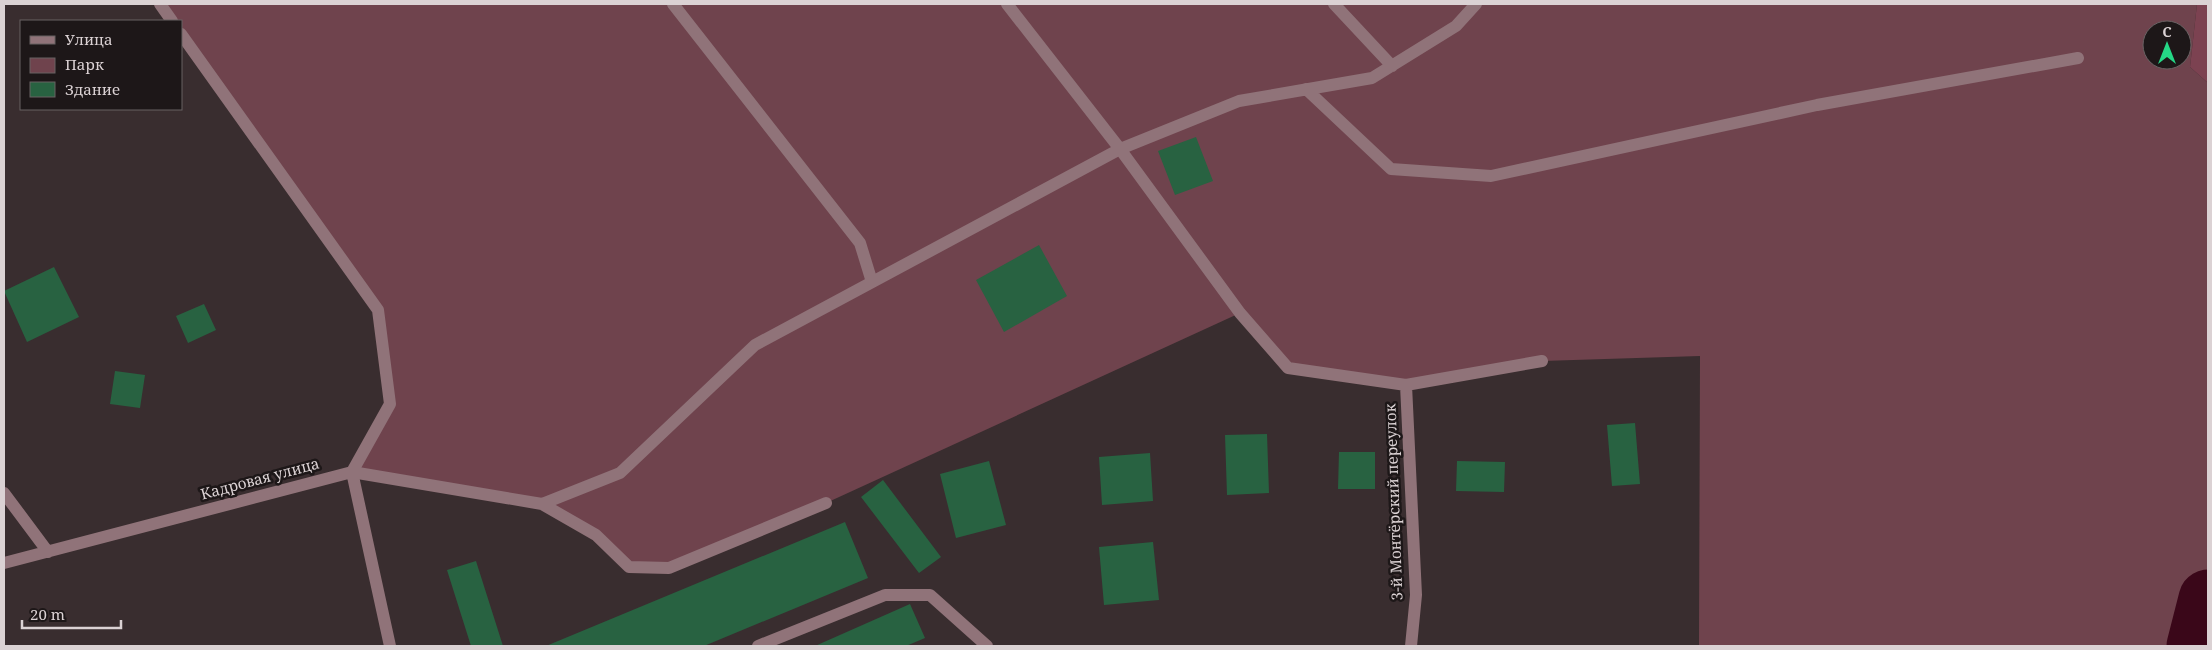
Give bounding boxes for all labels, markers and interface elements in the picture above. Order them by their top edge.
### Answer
legend [20,20,182,110]
north arrow [2142,20,2192,70]
text: С [2162,22,2172,41]
text: Улица [65,29,113,49]
text: Парк [65,54,104,74]
text: Здание [65,79,120,99]
street label: 3-й Монтёрский переулок [1380,403,1406,601]
street label: Кадровая улица [198,453,321,504]
scale bar [22,598,121,630]
text: 20 m [30,604,65,624]

